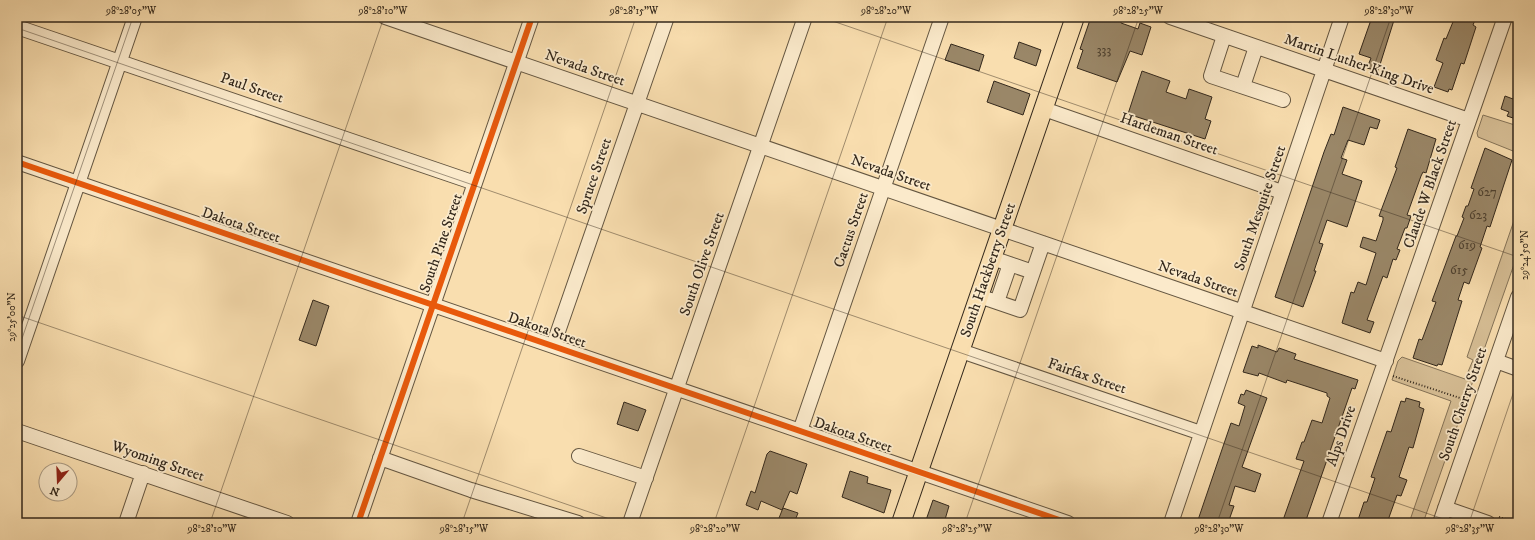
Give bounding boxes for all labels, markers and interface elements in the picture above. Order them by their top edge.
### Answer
text: 98°28'05"W [105,5,157,17]
text: 98°28'10"W [358,5,408,17]
text: 98°28'15"W [609,5,659,17]
text: 98°28'20"W [860,5,912,17]
text: 98°28'25"W [1112,5,1164,17]
text: 98°28'30"W [1364,5,1414,17]
street label: Martin Luther King Drive [1282,29,1436,99]
house number: 333 [1097,42,1111,58]
street label: Nevada Street [542,45,628,91]
street label: Paul Street [218,68,286,108]
street label: Hardeman Street [1118,108,1221,160]
street label: Claude W Black Street [1399,117,1461,251]
street label: Spruce Street [572,135,616,217]
street label: South Mesquite Street [1230,143,1290,273]
street label: Nevada Street [848,150,934,196]
house number: 627 [1477,184,1497,200]
street label: Cactus Street [829,190,873,270]
street label: South Pine Street [415,191,467,295]
street label: South Hackberry Street [956,200,1020,340]
street label: Dakota Street [199,203,283,247]
house number: 623 [1469,207,1487,223]
street label: South Olive Street [675,209,729,318]
text: 29°24'50"N [1519,230,1531,280]
house number: 619 [1458,237,1476,253]
street label: Nevada Street [1155,256,1241,302]
house number: 615 [1450,262,1468,278]
text: 29°25'00"N [6,292,18,342]
street label: Dakota Street [505,308,589,352]
street label: South Cherry Street [1435,344,1491,463]
street label: Fairfax Street [1045,354,1129,398]
street label: Alps Drive [1322,403,1360,469]
street label: Dakota Street [811,413,895,457]
street label: Wyoming Street [108,436,207,486]
north arrow [38,462,78,502]
text: N [49,482,62,499]
text: 98°28'10"W [187,523,237,535]
text: 98°28'15"W [439,523,489,535]
text: 98°28'20"W [689,523,741,535]
text: 98°28'25"W [941,523,993,535]
text: 98°28'30"W [1194,523,1244,535]
text: 98°28'35"W [1445,523,1495,535]

